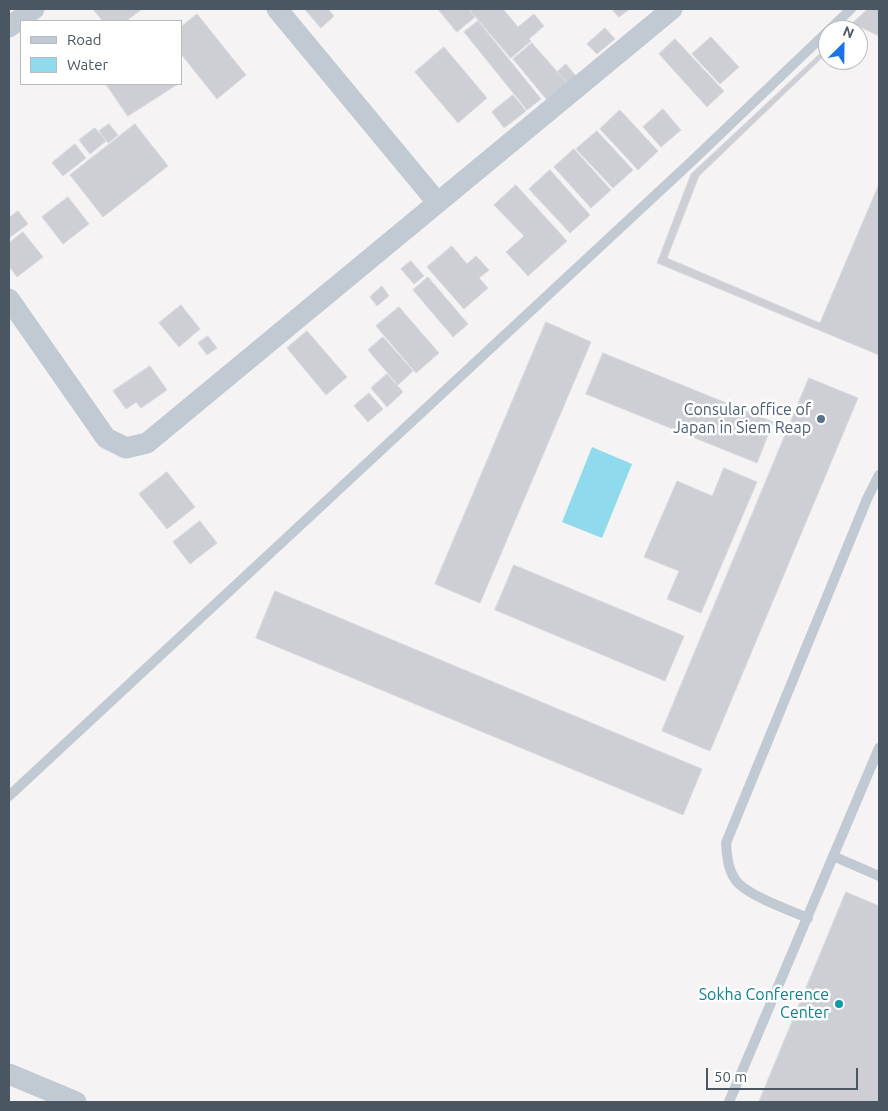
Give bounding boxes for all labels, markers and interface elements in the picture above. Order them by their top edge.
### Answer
legend [20,20,182,85]
north arrow [818,20,868,70]
text: N [841,23,856,42]
text: Road [67,31,102,48]
text: Water [67,56,108,73]
place label: Consular office of Japan in Siem Reap [673,400,811,438]
marker: Consular office of Japan in Siem Reap [815,413,827,425]
place label: Sokha Conference Center [699,985,829,1023]
marker: Sokha Conference Center [833,998,845,1010]
scale bar [708,1058,860,1090]
text: 50 m [714,1068,747,1085]

